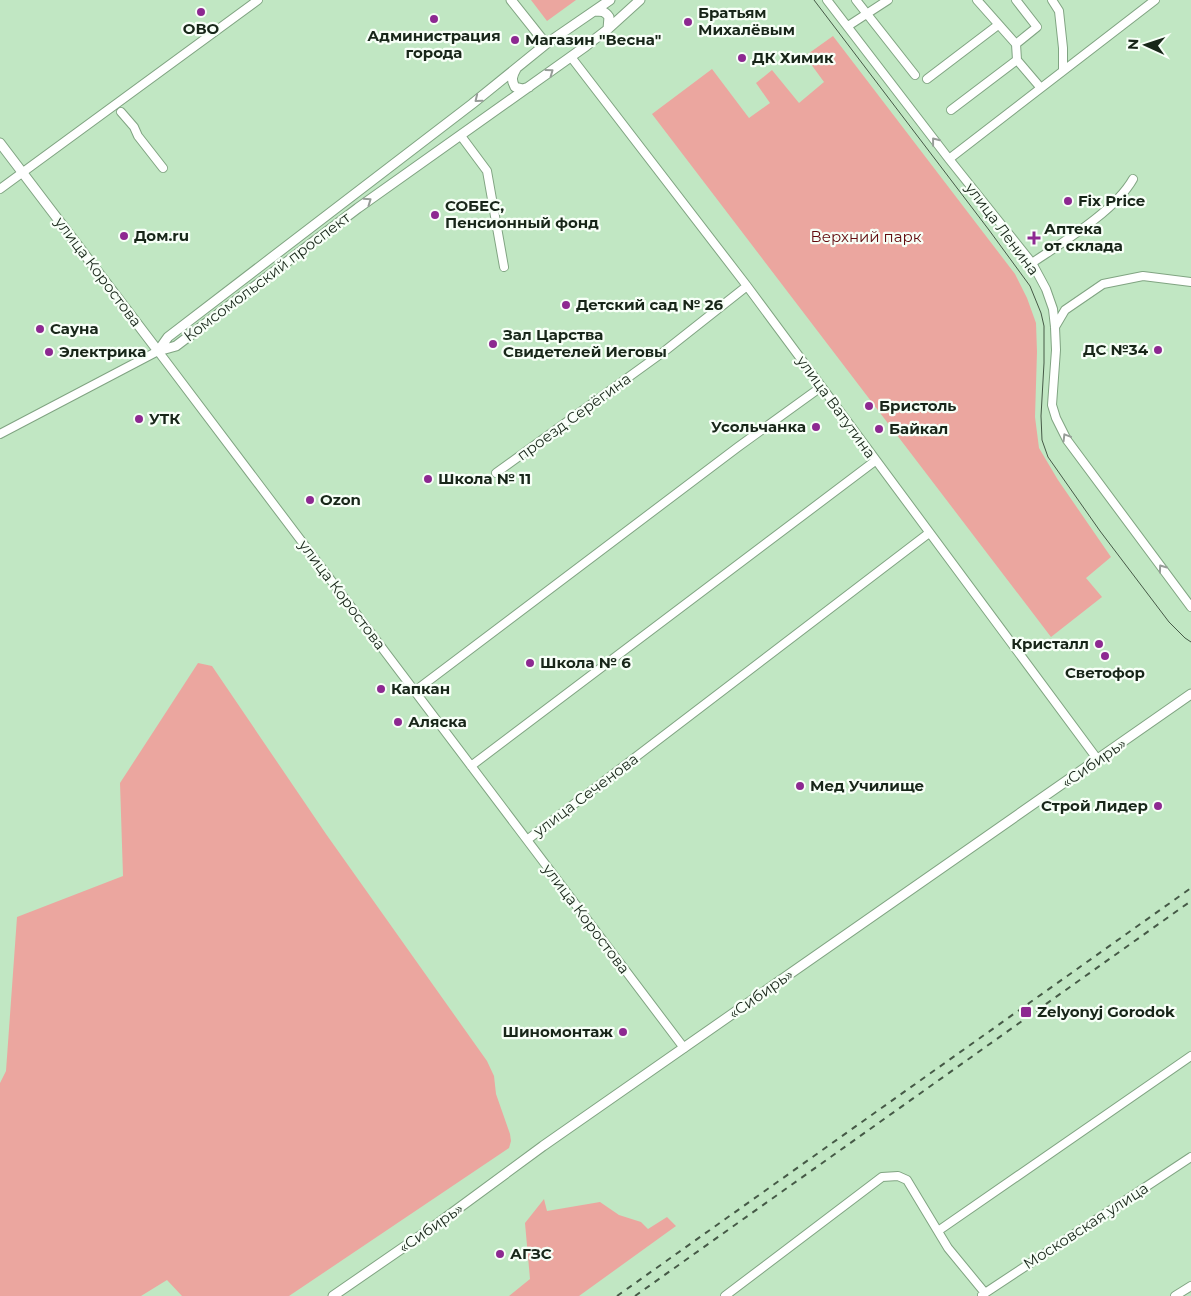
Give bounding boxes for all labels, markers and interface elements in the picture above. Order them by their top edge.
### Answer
place label: Братьям Михалёвым [698,3,795,39]
marker: ОВО [195,6,207,18]
marker: Администрация города [428,13,440,25]
marker: Братьям Михалёвым [682,16,694,28]
place label: ОВО [183,19,220,38]
north arrow [1121,20,1171,70]
place label: Администрация города [367,26,501,62]
place label: Магазин "Весна" [525,30,661,49]
marker: Магазин "Весна" [509,34,521,46]
text: N [1124,38,1142,50]
place label: ДК Химик [752,48,834,67]
marker: ДК Химик [736,52,748,64]
one-way arrow [544,69,554,78]
one-way arrow [475,94,484,102]
one-way arrow [933,138,941,147]
street label: улица Ленина [961,178,1043,279]
place label: Fix Price [1078,191,1145,210]
marker: Fix Price [1062,195,1074,207]
place label: СОБЕС, Пенсионный фонд [445,196,599,232]
one-way arrow [362,198,372,207]
street label: Комсомольский проспект [180,207,354,345]
marker: СОБЕС, Пенсионный фонд [429,209,441,221]
street label: улица Коростова [50,212,146,330]
place label: Аптека от склада [1044,219,1123,255]
place label: Дом.ru [134,226,189,245]
park label: Верхний парк [811,227,922,246]
marker: Дом.ru [118,230,130,242]
marker: Аптека от склада [1028,232,1040,244]
place label: Детский сад № 26 [576,295,724,314]
marker: Детский сад № 26 [560,299,572,311]
place label: Сауна [50,319,99,338]
marker: Сауна [34,323,46,335]
place label: Зал Царства Свидетелей Иеговы [502,325,667,361]
marker: Зал Царства Свидетелей Иеговы [487,338,499,350]
place label: ДС №34 [1083,340,1149,359]
place label: Электрика [59,342,146,361]
marker: ДС №34 [1152,344,1164,356]
marker: Электрика [43,346,55,358]
street label: улица Ватутина [792,351,880,462]
street label: проезд Серёгина [513,369,634,464]
place label: Бристоль [879,396,956,415]
marker: Бристоль [863,400,875,412]
place label: УТК [149,409,180,428]
marker: УТК [133,413,145,425]
place label: Усольчанка [711,417,806,436]
place label: Байкал [889,419,948,438]
marker: Усольчанка [810,421,822,433]
marker: Байкал [873,423,885,435]
one-way arrow [1063,433,1073,442]
place label: Школа № 11 [438,469,531,488]
marker: Школа № 11 [422,473,434,485]
place label: Ozon [320,490,361,509]
marker: Ozon [304,494,316,506]
street label: улица Коростова [294,535,390,653]
one-way arrow [1159,564,1168,574]
place label: Кристалл [1011,634,1089,653]
marker: Кристалл [1093,638,1105,650]
marker: Светофор [1099,650,1111,662]
place label: Школа № 6 [540,653,631,672]
marker: Школа № 6 [524,657,536,669]
place label: Светофор [1065,663,1145,682]
place label: Капкан [391,679,450,698]
marker: Капкан [375,683,387,695]
place label: Аляска [408,712,467,731]
marker: Аляска [392,716,404,728]
street label: «Сибирь» [1058,733,1130,792]
street label: улица Сеченова [529,749,642,841]
place label: Мед Училище [810,776,924,795]
marker: Мед Училище [794,780,806,792]
place label: Строй Лидер [1041,796,1148,815]
marker: Строй Лидер [1152,800,1164,812]
street label: улица Коростова [538,859,634,977]
street label: «Сибирь» [725,964,797,1023]
place label: Zelyonyj Gorodok [1037,1002,1175,1021]
marker: Zelyonyj Gorodok [1019,1005,1033,1019]
place label: Шиномонтаж [502,1022,613,1041]
marker: Шиномонтаж [617,1026,629,1038]
street label: Московская улица [1020,1178,1152,1273]
street label: «Сибирь» [395,1198,467,1257]
place label: АГЗС [510,1244,552,1263]
marker: АГЗС [494,1248,506,1260]

